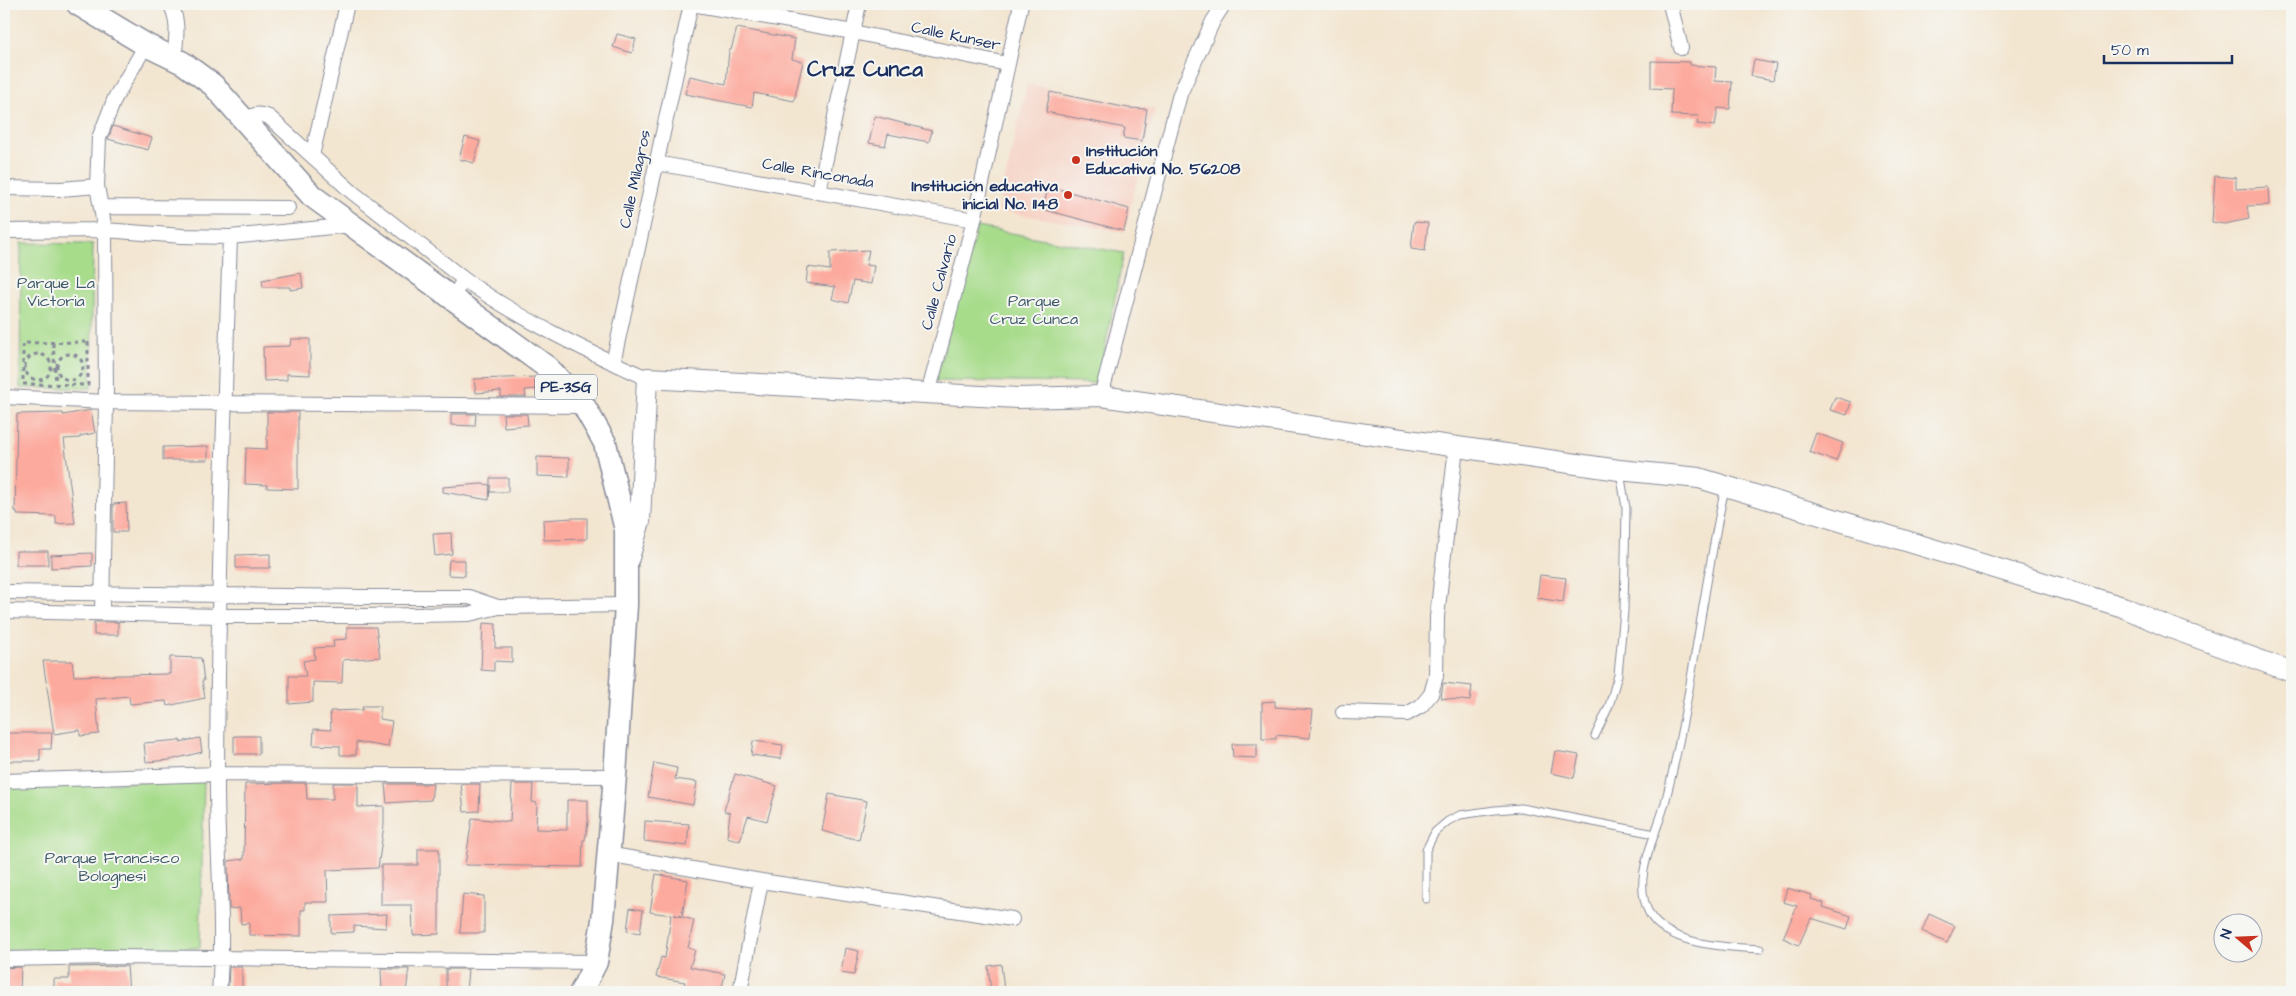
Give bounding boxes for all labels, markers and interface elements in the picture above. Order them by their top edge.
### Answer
street label: Calle Kunser [909,16,1003,56]
scale bar [2104,32,2231,64]
text: 50 m [2111,40,2149,61]
district label: Cruz Cunca [807,55,923,84]
street label: Calle Milagros [614,128,657,230]
place label: Institución Educativa No. 56208 [1086,140,1241,180]
street label: Calle Rinconada [760,152,876,194]
marker: Institución Educativa No. 56208 [1070,154,1082,166]
place label: Institución educativa inicial No. 1148 [912,175,1059,215]
marker: Institución educativa inicial No. 1148 [1062,189,1074,201]
street label: Calle Calvario [916,232,962,332]
park label: Parque La Victoria [17,272,95,312]
park label: Parque Cruz Cunca [990,290,1078,330]
road number: PE-3SG [535,374,597,400]
park label: Parque Francisco Bolognesi [45,847,179,888]
north arrow [2214,914,2264,964]
text: N [2216,926,2238,942]

